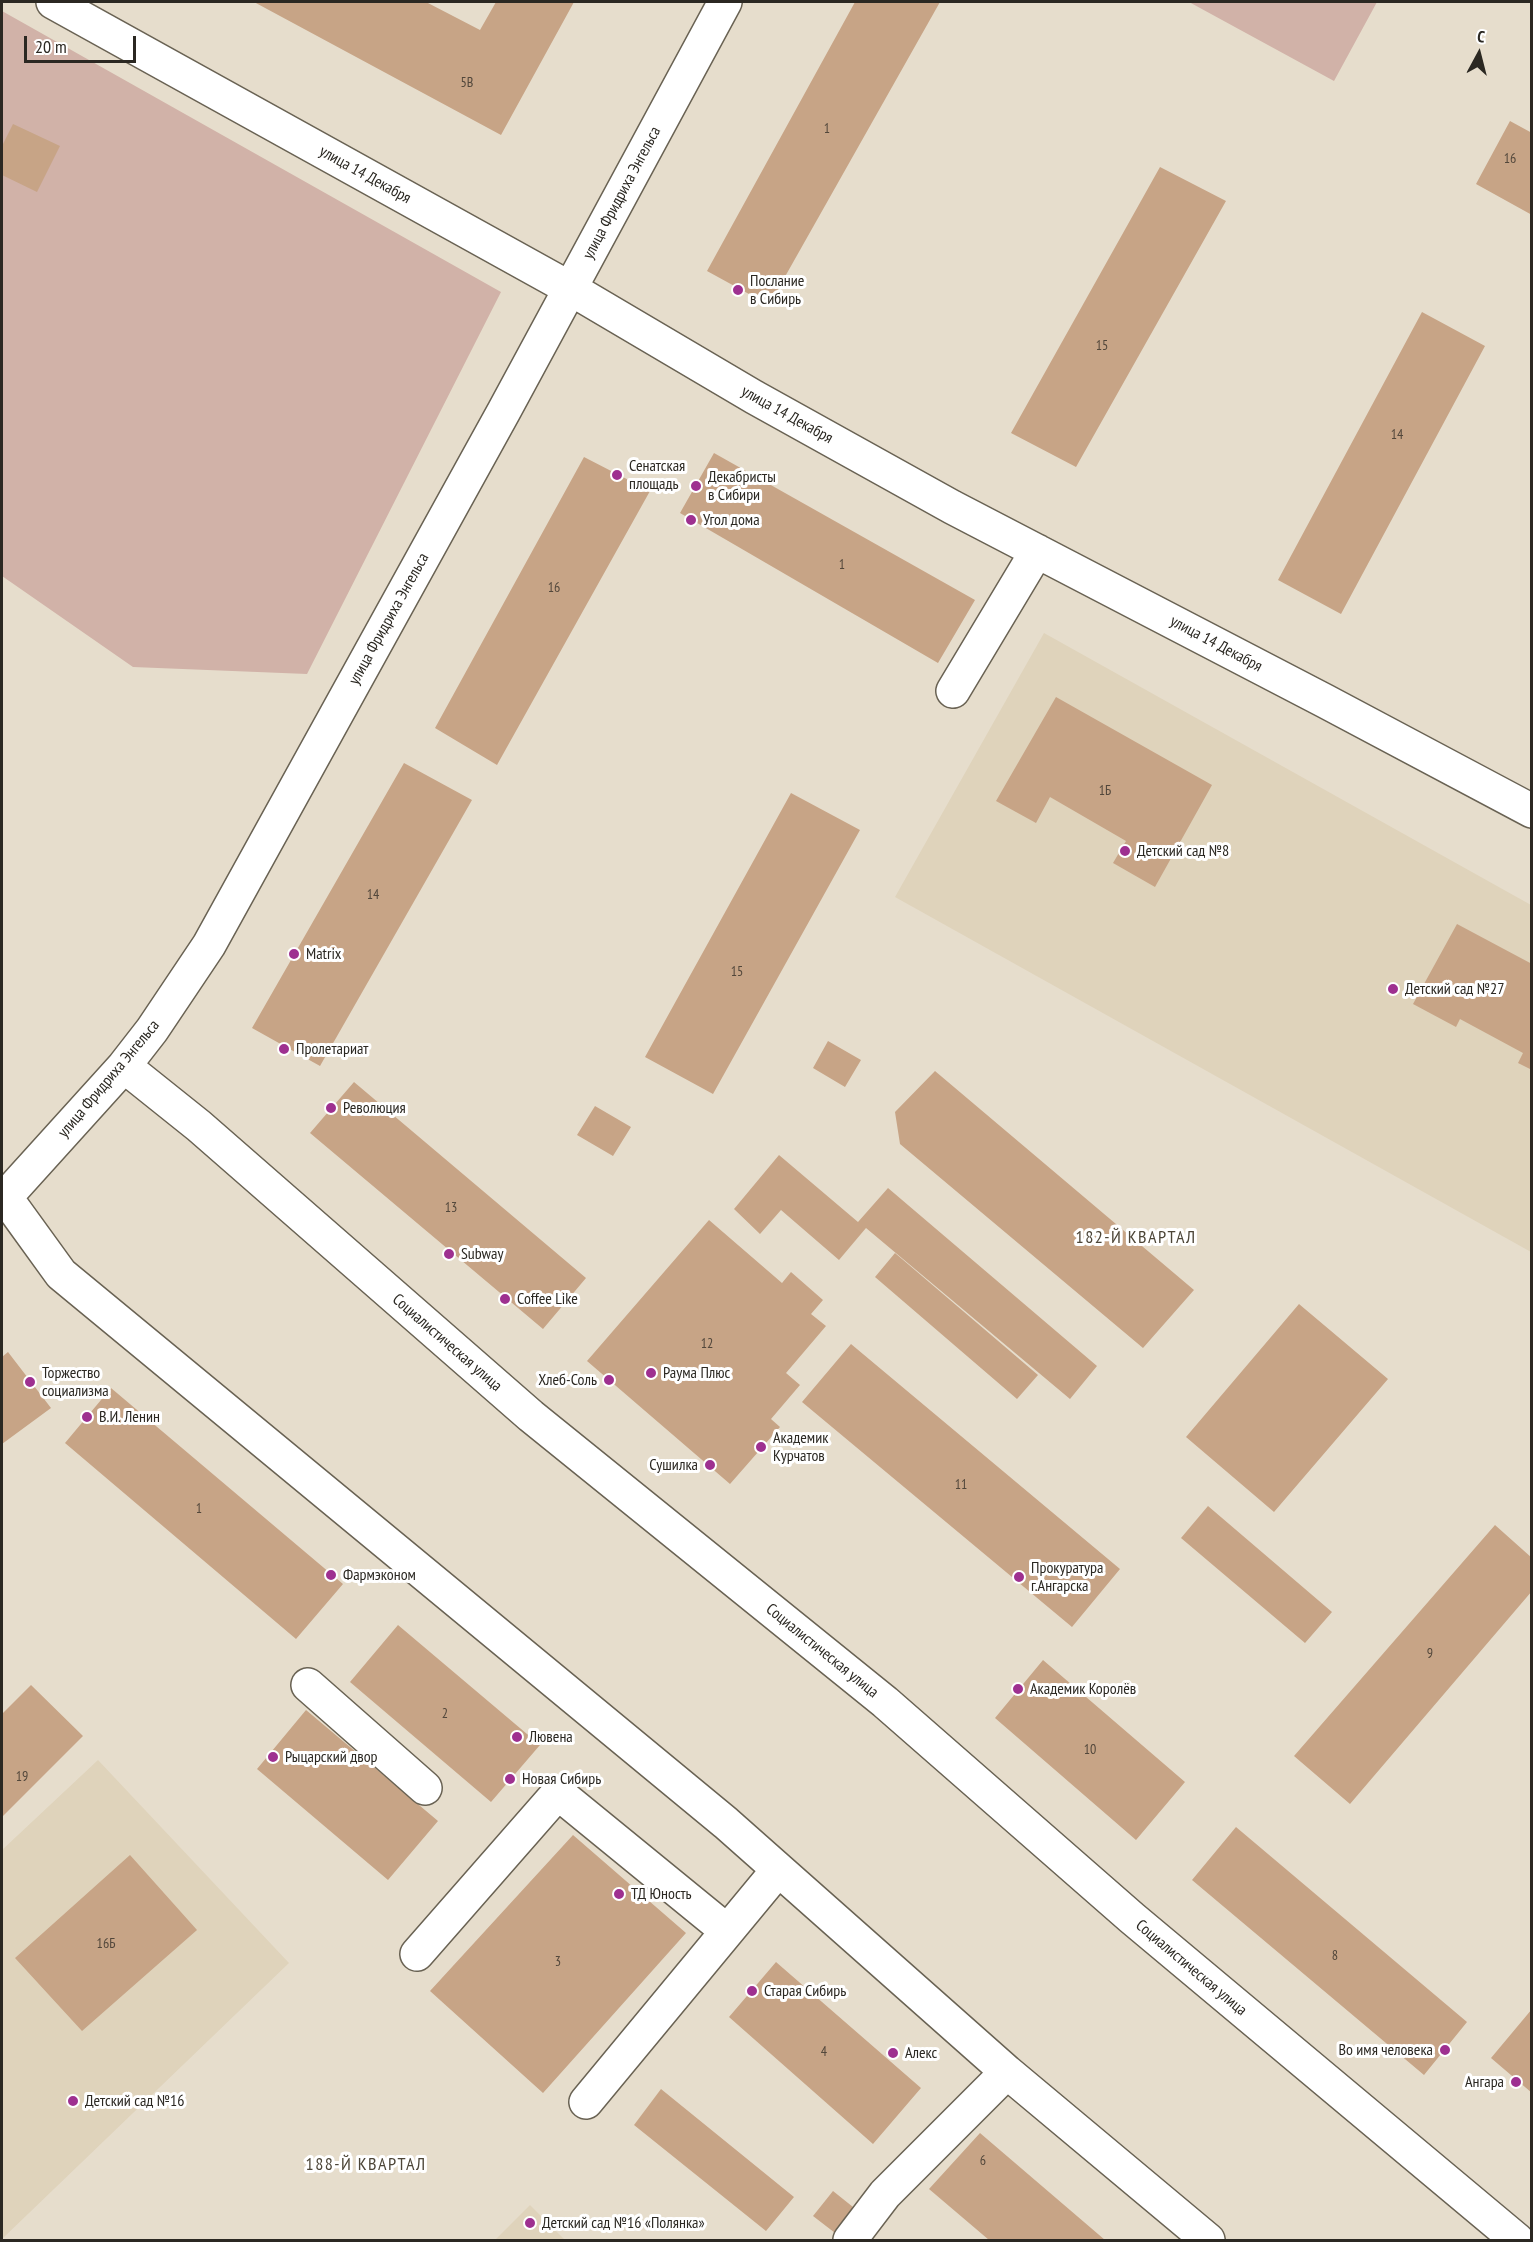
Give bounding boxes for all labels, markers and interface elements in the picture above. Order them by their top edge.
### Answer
scale bar [27,24,140,62]
north arrow [1449,24,1509,84]
text: С [1476,26,1486,47]
text: 20 m [35,35,67,58]
house number: 5В [461,75,473,91]
house number: 1 [824,121,830,137]
street label: улица Фридриха Энгельса [579,123,665,263]
street label: улица 14 Декабря [316,142,414,208]
house number: 16 [1504,151,1516,167]
place label: Послание в Сибирь [750,271,804,309]
marker: Послание в Сибирь [731,283,745,297]
house number: 15 [1096,338,1108,354]
street label: улица 14 Декабря [738,382,836,448]
house number: 14 [1391,427,1403,443]
place label: Сенатская площадь [629,456,685,494]
place label: Декабристы в Сибири [708,467,776,505]
marker: Сенатская площадь [610,468,624,482]
marker: Декабристы в Сибири [689,479,703,493]
place label: Угол дома [703,510,760,530]
marker: Угол дома [684,513,698,527]
street label: улица Фридриха Энгельса [345,550,433,688]
house number: 1 [839,557,845,573]
house number: 16 [548,580,560,596]
street label: улица 14 Декабря [1167,612,1265,676]
house number: 1Б [1099,783,1111,799]
place label: Детский сад №8 [1137,841,1229,861]
marker: Детский сад №8 [1118,844,1132,858]
house number: 14 [367,887,379,903]
place label: Matrix [306,944,341,964]
marker: Matrix [287,947,301,961]
house number: 15 [731,964,743,980]
place label: Детский сад №27 [1405,979,1504,999]
marker: Детский сад №27 [1386,982,1400,996]
street label: улица Фридриха Энгельса [54,1016,164,1142]
place label: Пролетариат [296,1039,368,1059]
marker: Пролетариат [277,1042,291,1056]
place label: Революция [343,1098,406,1118]
marker: Революция [324,1101,338,1115]
house number: 13 [445,1200,457,1216]
district label: 182-Й КВАРТАЛ [1076,1227,1196,1249]
place label: Subway [461,1244,503,1264]
marker: Subway [442,1247,456,1261]
place label: Coffee Like [517,1289,578,1309]
street label: Социалистическая улица [388,1290,506,1396]
marker: Coffee Like [498,1292,512,1306]
house number: 12 [701,1336,713,1352]
place label: Торжество социализма [42,1363,109,1401]
place label: Раума Плюс [663,1363,730,1383]
marker: Раума Плюс [644,1366,658,1380]
place label: Хлеб-Соль [538,1370,597,1390]
marker: Хлеб-Соль [602,1373,616,1387]
marker: Торжество социализма [23,1375,37,1389]
place label: В.И. Ленин [99,1407,160,1427]
marker: В.И. Ленин [80,1410,94,1424]
place label: Академик Курчатов [773,1428,828,1466]
marker: Академик Курчатов [754,1440,768,1454]
place label: Сушилка [649,1455,698,1475]
marker: Сушилка [703,1458,717,1472]
house number: 11 [955,1477,967,1493]
house number: 1 [196,1501,202,1517]
place label: Прокуратура г.Ангарска [1031,1558,1103,1596]
place label: Фармэконом [343,1565,416,1585]
marker: Фармэконом [324,1568,338,1582]
marker: Прокуратура г.Ангарска [1012,1570,1026,1584]
street label: Социалистическая улица [762,1600,882,1702]
house number: 9 [1427,1646,1433,1662]
place label: Академик Королёв [1030,1679,1136,1699]
marker: Академик Королёв [1011,1682,1025,1696]
house number: 2 [442,1706,448,1722]
place label: Лювена [529,1727,573,1747]
marker: Лювена [510,1730,524,1744]
house number: 10 [1084,1742,1096,1758]
place label: Рыцарский двор [285,1747,378,1767]
marker: Рыцарский двор [266,1750,280,1764]
house number: 19 [16,1769,28,1785]
place label: Новая Сибирь [522,1769,601,1789]
marker: Новая Сибирь [503,1772,517,1786]
place label: ТД Юность [631,1884,692,1904]
marker: ТД Юность [612,1887,626,1901]
street label: Социалистическая улица [1132,1916,1250,2020]
house number: 16Б [97,1936,115,1952]
house number: 8 [1332,1948,1338,1964]
house number: 3 [555,1954,561,1970]
place label: Старая Сибирь [764,1981,846,2001]
marker: Старая Сибирь [745,1984,759,1998]
place label: Во имя человека [1338,2040,1433,2060]
place label: Алекс [905,2043,937,2063]
marker: Во имя человека [1438,2043,1452,2057]
house number: 4 [821,2044,827,2060]
marker: Алекс [886,2046,900,2060]
place label: Ангара [1465,2072,1504,2092]
marker: Ангара [1509,2075,1523,2089]
place label: Детский сад №16 [85,2091,184,2111]
marker: Детский сад №16 [66,2094,80,2108]
house number: 6 [980,2153,986,2169]
district label: 188-Й КВАРТАЛ [306,2154,426,2176]
place label: Детский сад №16 «Полянка» [542,2213,705,2233]
marker: Детский сад №16 «Полянка» [523,2216,537,2230]

